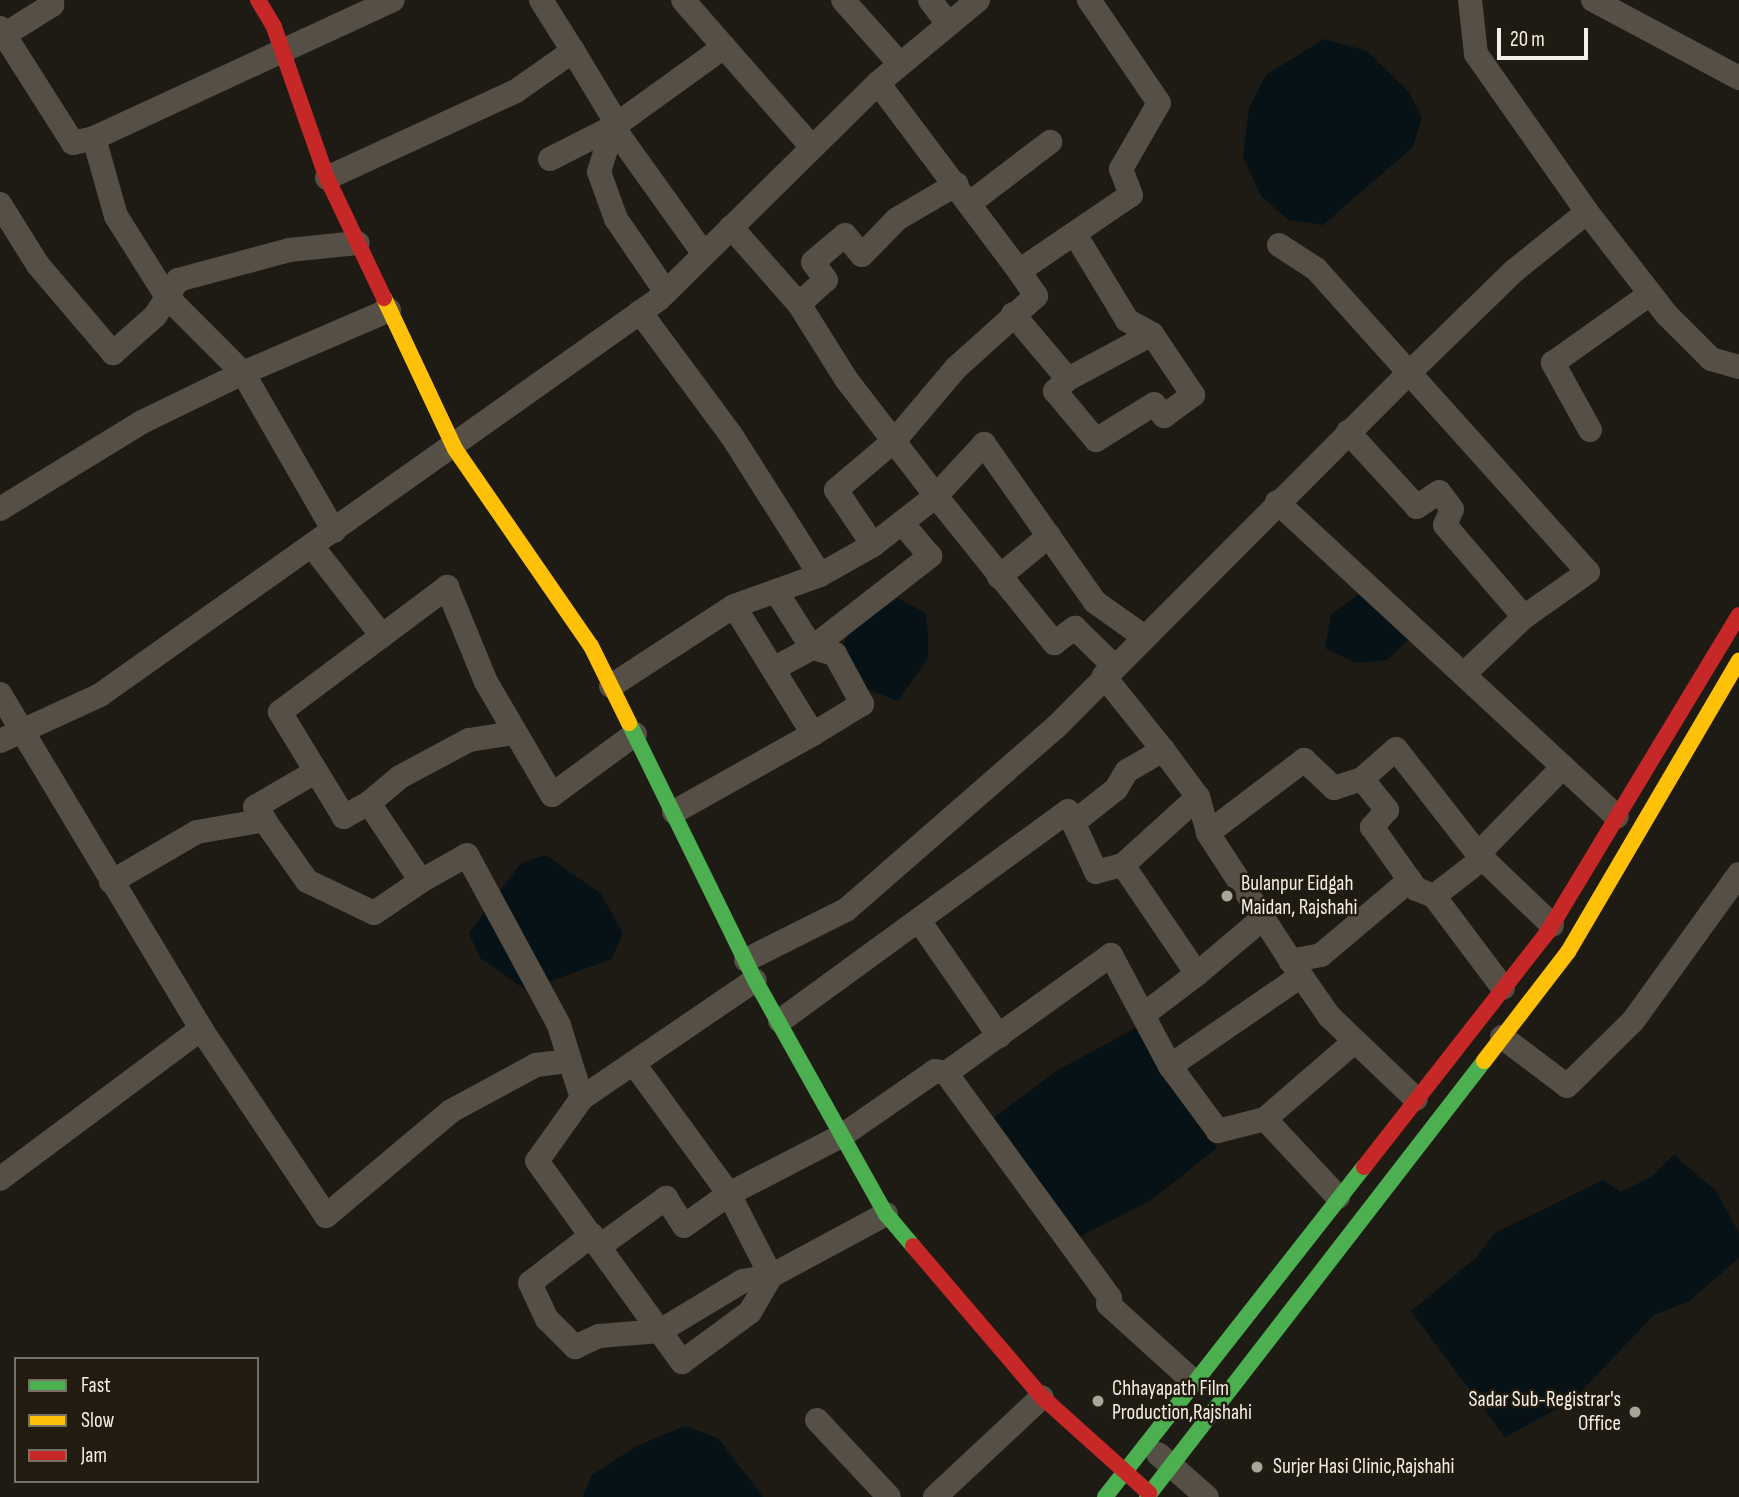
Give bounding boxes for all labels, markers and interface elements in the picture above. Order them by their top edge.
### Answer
scale bar [1501,14,1592,58]
text: 20 m [1510,27,1545,52]
place label: Bulanpur Eidgah Maidan, Rajshahi [1241,871,1357,921]
marker: Bulanpur Eidgah Maidan, Rajshahi [1219,888,1235,904]
legend [14,1357,259,1483]
text: Fast [81,1373,111,1398]
place label: Chhayapath Film Production,Rajshahi [1112,1376,1252,1426]
place label: Sadar Sub-Registrar's Office [1469,1387,1621,1437]
marker: Chhayapath Film Production,Rajshahi [1090,1393,1106,1409]
marker: Sadar Sub-Registrar's Office [1627,1404,1643,1420]
text: Slow [81,1408,114,1433]
text: Jam [81,1443,107,1468]
place label: Surjer Hasi Clinic,Rajshahi [1273,1454,1454,1480]
marker: Surjer Hasi Clinic,Rajshahi [1247,1457,1267,1477]

